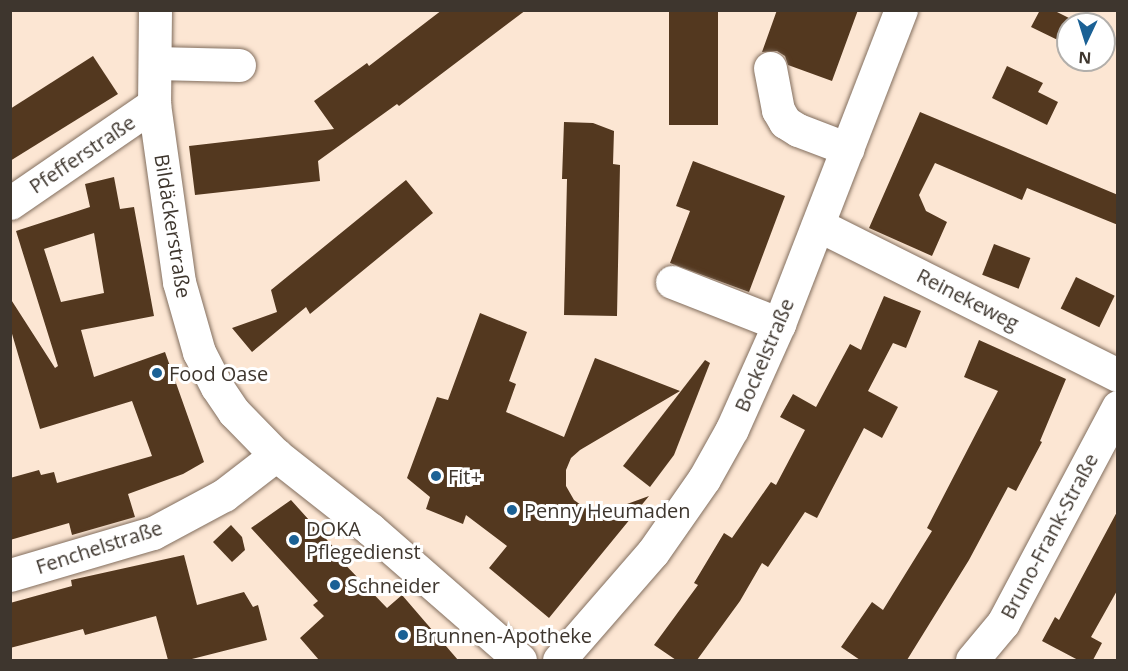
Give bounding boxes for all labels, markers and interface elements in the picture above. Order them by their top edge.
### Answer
north arrow [1056,12,1116,72]
text: N [1078,47,1092,69]
street label: Pfefferstraße [25,110,139,198]
street label: Bildäckerstraße [150,152,196,300]
street label: Reinekeweg [913,263,1023,335]
street label: Bockelstraße [729,295,799,415]
place label: Food Oase [169,361,268,385]
marker: Food Oase [150,366,164,380]
street label: Bruno-Frank-Straße [995,449,1103,623]
place label: Fit+ [448,464,482,488]
marker: Fit+ [429,469,443,483]
place label: Penny Heumaden [524,498,691,522]
marker: Penny Heumaden [505,503,519,517]
street label: Fenchelstraße [33,515,165,579]
place label: DOKA Pflegedienst [306,516,421,563]
marker: DOKA Pflegedienst [287,533,301,547]
place label: Schneider [347,573,440,597]
marker: Schneider [328,578,342,592]
place label: Brunnen-Apotheke [415,623,592,647]
marker: Brunnen-Apotheke [396,628,410,642]

